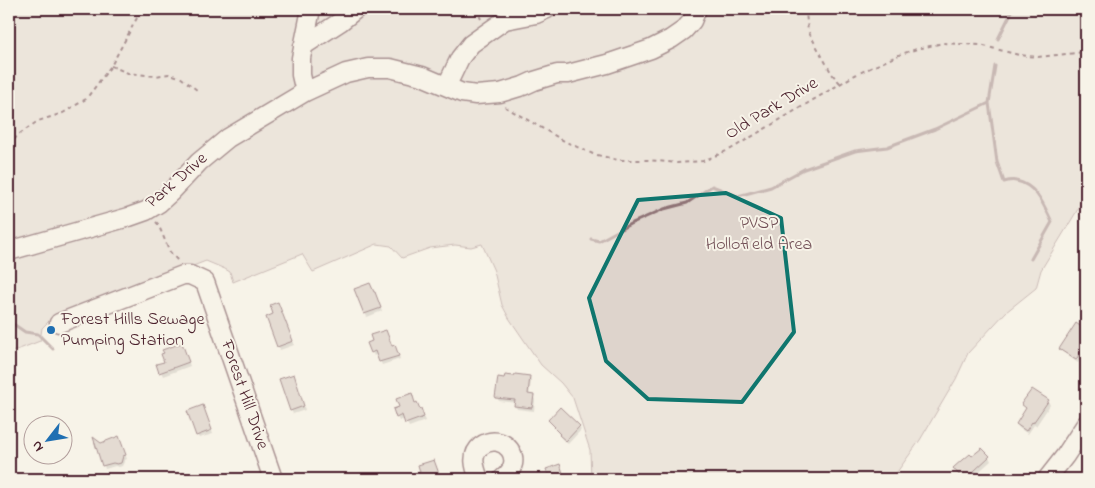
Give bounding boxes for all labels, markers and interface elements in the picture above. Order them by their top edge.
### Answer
street label: Old Park Drive [721,71,824,147]
street label: Park Drive [140,146,214,215]
park label: PVSP Hollofield Area [706,211,812,258]
place label: Forest Hills Sewage Pumping Station [60,307,205,355]
marker: Forest Hills Sewage Pumping Station [45,324,57,336]
street label: Forest Hill Drive [213,336,275,454]
north arrow [22,416,72,466]
text: N [27,436,50,455]

